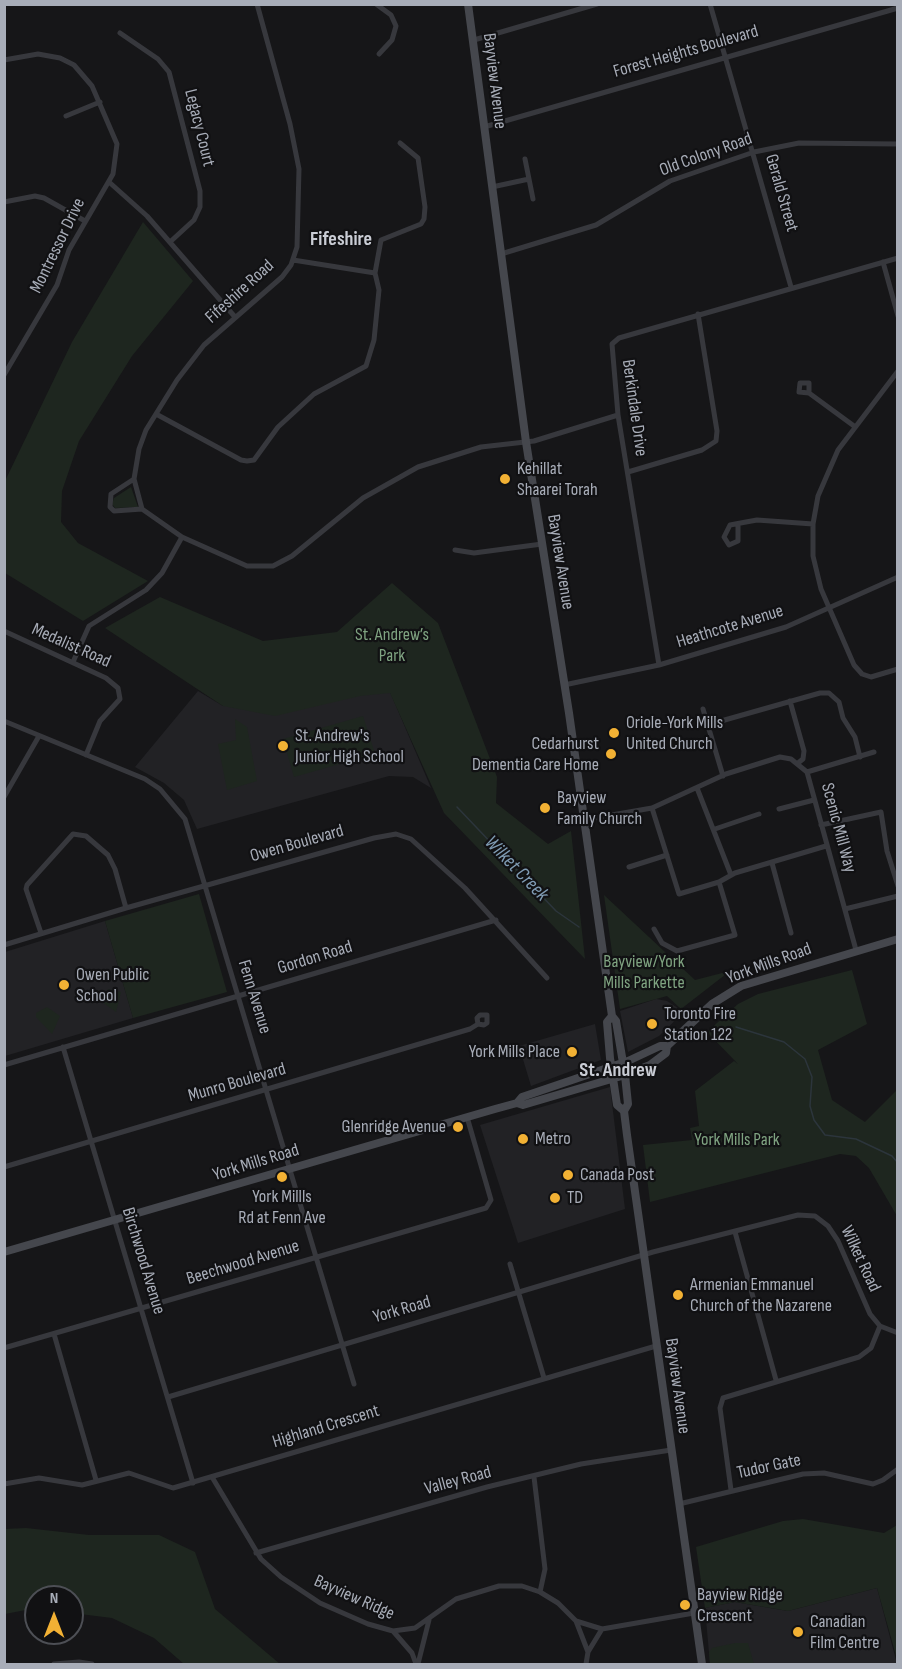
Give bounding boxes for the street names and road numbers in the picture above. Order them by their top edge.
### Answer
street label: Forest Heights Boulevard [611,21,761,83]
street label: Bayview Avenue [477,32,511,130]
street label: Legacy Court [179,87,219,169]
street label: Old Colony Road [657,128,755,182]
street label: Gerald Street [760,152,802,234]
street label: Montressor Drive [26,195,90,297]
street label: Fifeshire Road [201,256,279,328]
street label: Berkindale Drive [617,358,651,458]
street label: Bayview Avenue [542,513,578,611]
street label: Heathcote Avenue [674,601,786,653]
street label: Medalist Road [28,619,114,673]
street label: Scenic Mill Way [816,781,860,875]
street label: Owen Boulevard [248,820,346,868]
street label: Gordon Road [275,936,355,980]
street label: York Mills Road [723,939,815,989]
street label: Fenn Avenue [233,957,275,1037]
street label: Munro Boulevard [186,1059,288,1107]
street label: York Mills Road [210,1140,302,1186]
street label: Birchwood Avenue [117,1205,169,1317]
street label: Wilket Road [835,1222,885,1296]
street label: Beechwood Avenue [184,1236,302,1290]
street label: York Road [371,1291,433,1329]
street label: Bayview Avenue [660,1337,694,1435]
street label: Highland Crescent [270,1400,382,1454]
street label: Tudor Gate [735,1450,803,1484]
street label: Valley Road [422,1462,494,1500]
street label: Bayview Ridge [310,1571,398,1625]

